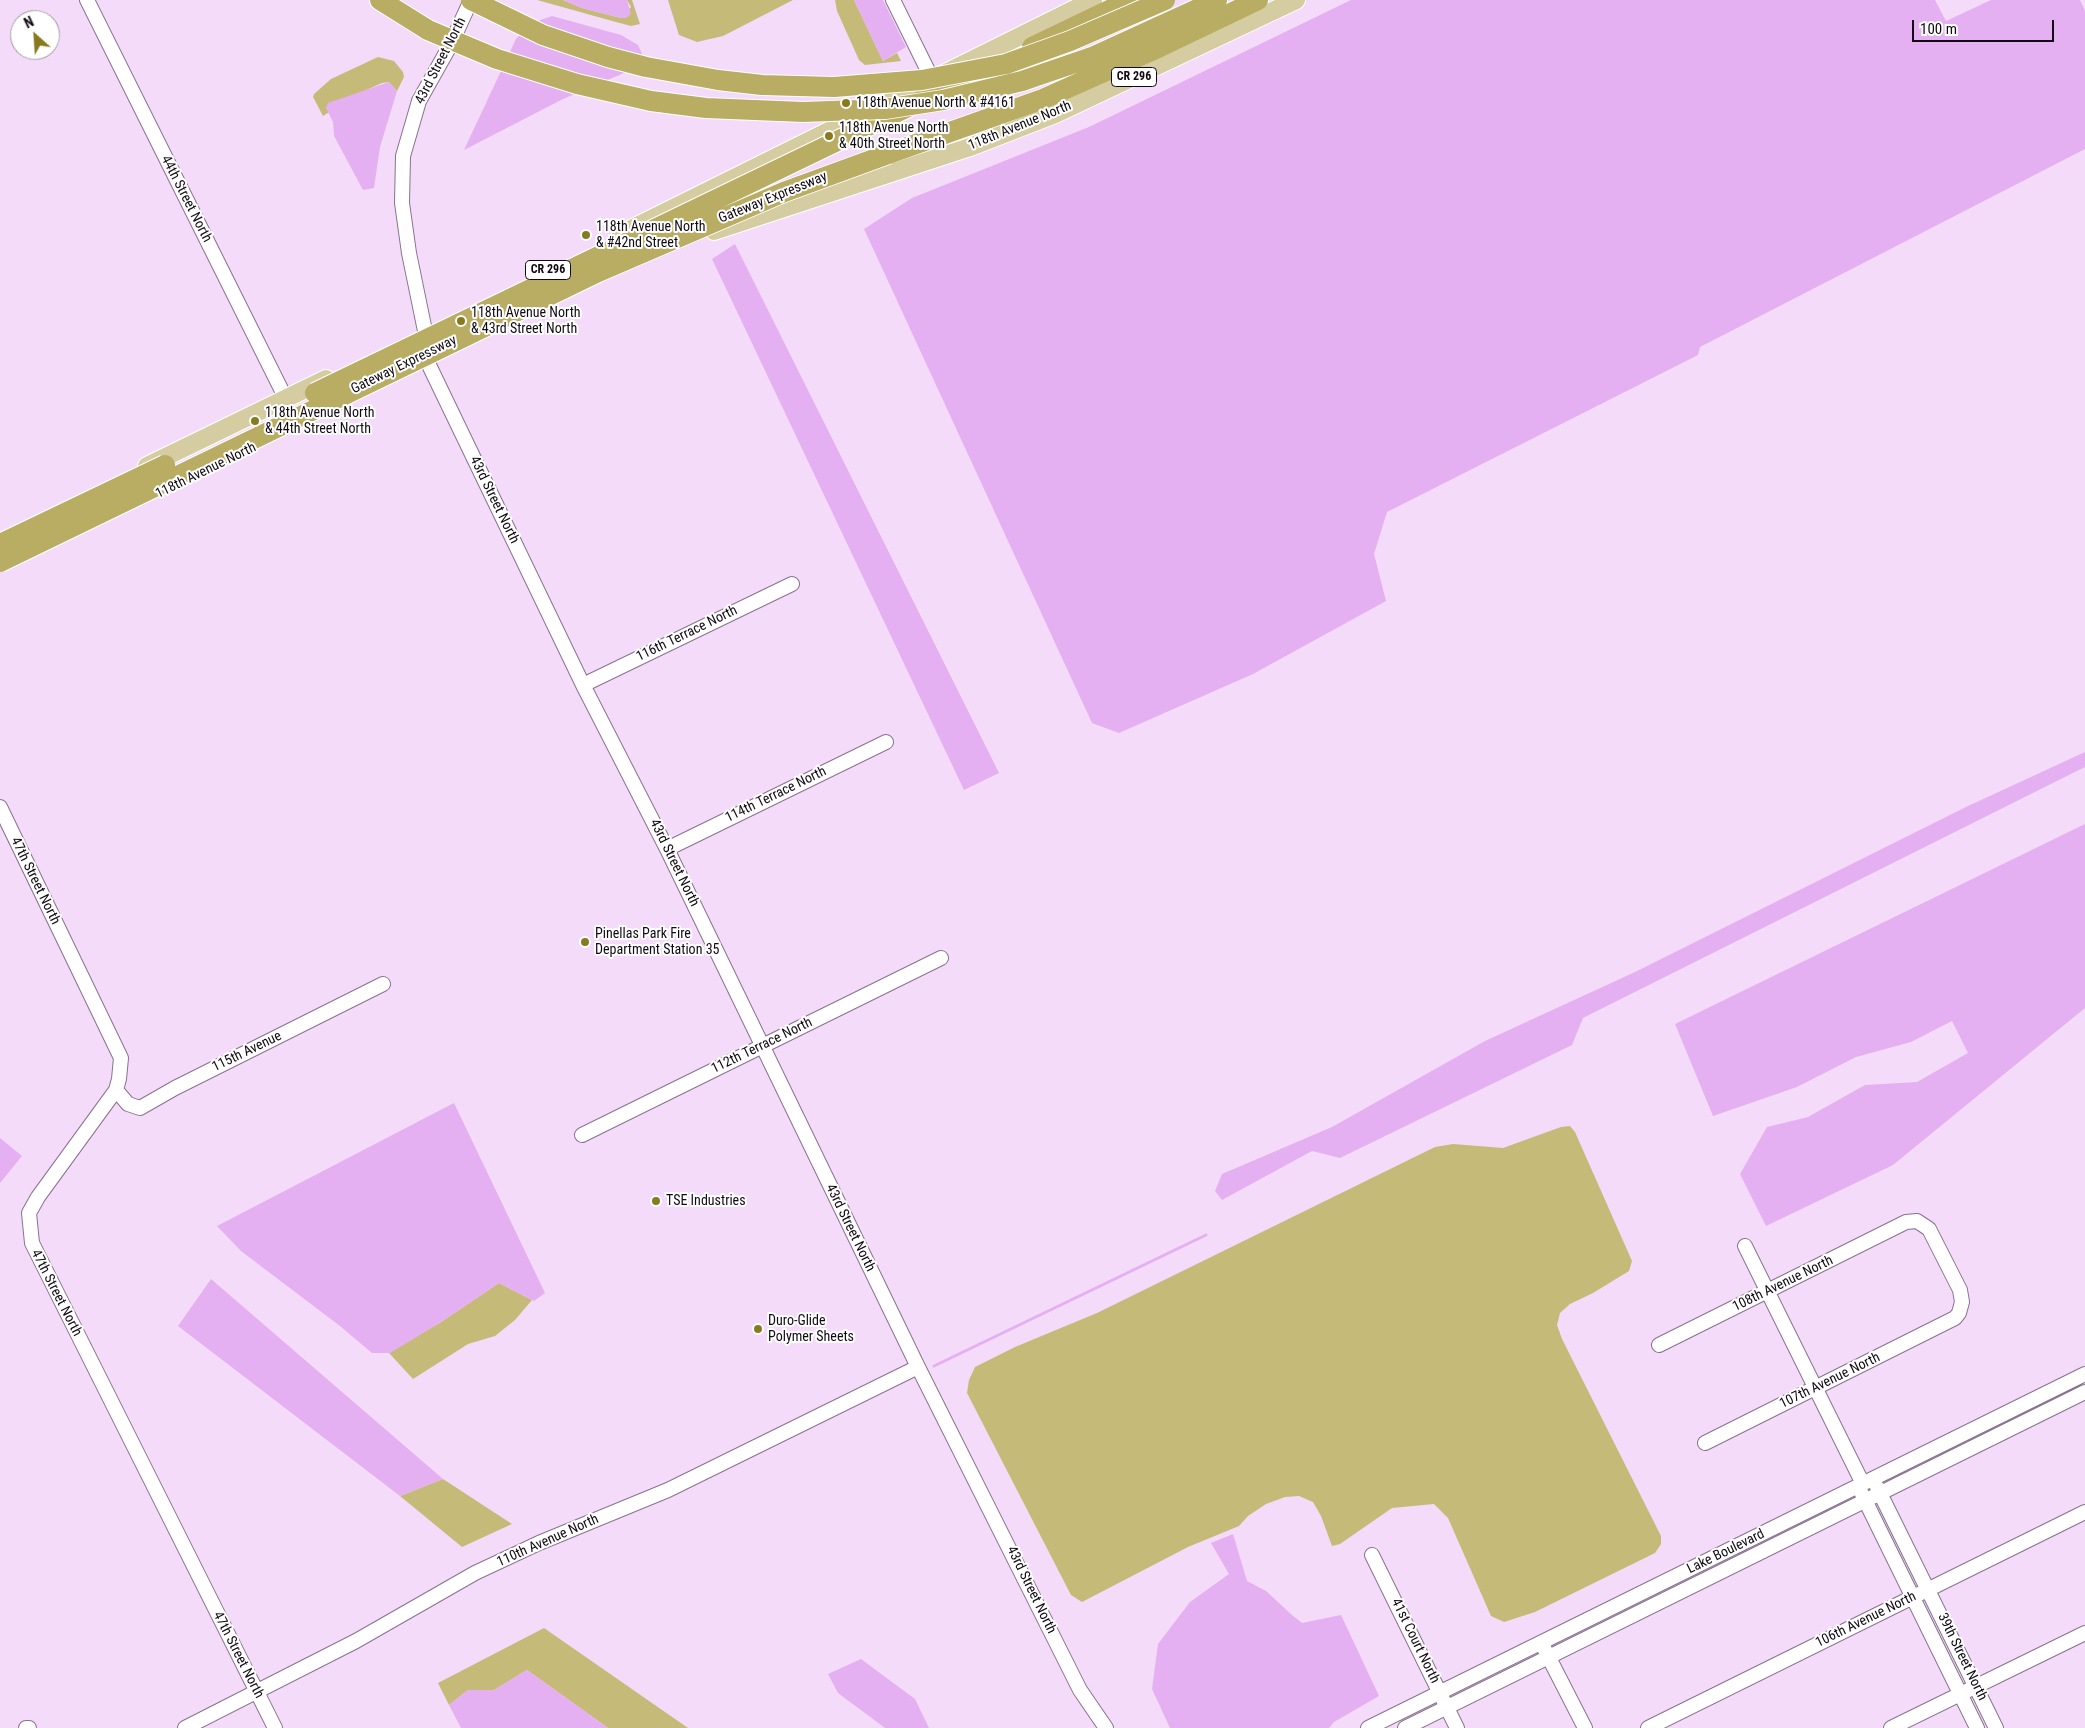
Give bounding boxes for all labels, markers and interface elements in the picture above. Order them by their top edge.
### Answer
north arrow [10,10,60,60]
scale bar [1915,10,2058,42]
text: N [21,13,36,31]
street label: 43rd Street North [412,15,470,107]
text: 100 m [1920,20,1957,38]
road number: CR 296 [1112,68,1156,86]
place label: 118th Avenue North & #4161 [856,95,1015,111]
marker: 118th Avenue North & #4161 [840,97,852,109]
street label: 118th Avenue North [966,98,1074,154]
place label: 118th Avenue North & 40th Street North [839,120,949,152]
marker: 118th Avenue North & 40th Street North [823,130,835,142]
street label: 44th Street North [157,153,215,245]
street label: Gateway Expressway [716,169,830,227]
place label: 118th Avenue North & #42nd Street [596,219,706,252]
marker: 118th Avenue North & #42nd Street [580,229,592,241]
road number: CR 296 [526,260,570,280]
place label: 118th Avenue North & 43rd Street North [471,305,581,338]
marker: 118th Avenue North & 43rd Street North [455,315,467,327]
street label: Gateway Expressway [348,332,460,398]
place label: 118th Avenue North & 44th Street North [265,405,375,438]
marker: 118th Avenue North & 44th Street North [249,415,261,427]
street label: 118th Avenue North [153,439,259,503]
street label: 43rd Street North [466,453,522,547]
street label: 116th Terrace North [634,602,740,666]
street label: 114th Terrace North [723,763,829,827]
street label: 43rd Street North [646,816,702,910]
street label: 47th Street North [7,835,63,927]
place label: Pinellas Park Fire Department Station 35 [595,926,719,959]
marker: Pinellas Park Fire Department Station 35 [579,936,591,948]
street label: 112th Terrace North [709,1014,815,1078]
street label: 115th Avenue [210,1028,284,1076]
street label: 43rd Street North [822,1181,878,1275]
place label: TSE Industries [666,1193,746,1209]
marker: TSE Industries [650,1195,662,1207]
street label: 47th Street North [27,1247,85,1339]
street label: 108th Avenue North [1730,1252,1836,1316]
place label: Duro-Glide Polymer Sheets [768,1313,854,1345]
marker: Duro-Glide Polymer Sheets [752,1323,764,1335]
street label: 107th Avenue North [1777,1349,1883,1413]
street label: 110th Avenue North [495,1511,601,1571]
street label: Lake Boulevard [1685,1526,1767,1578]
street label: 43rd Street North [1003,1543,1059,1637]
street label: 106th Avenue North [1813,1588,1919,1652]
street label: 41st Court North [1387,1596,1443,1686]
street label: 47th Street North [209,1609,267,1701]
street label: 39th Street North [1934,1611,1990,1703]

